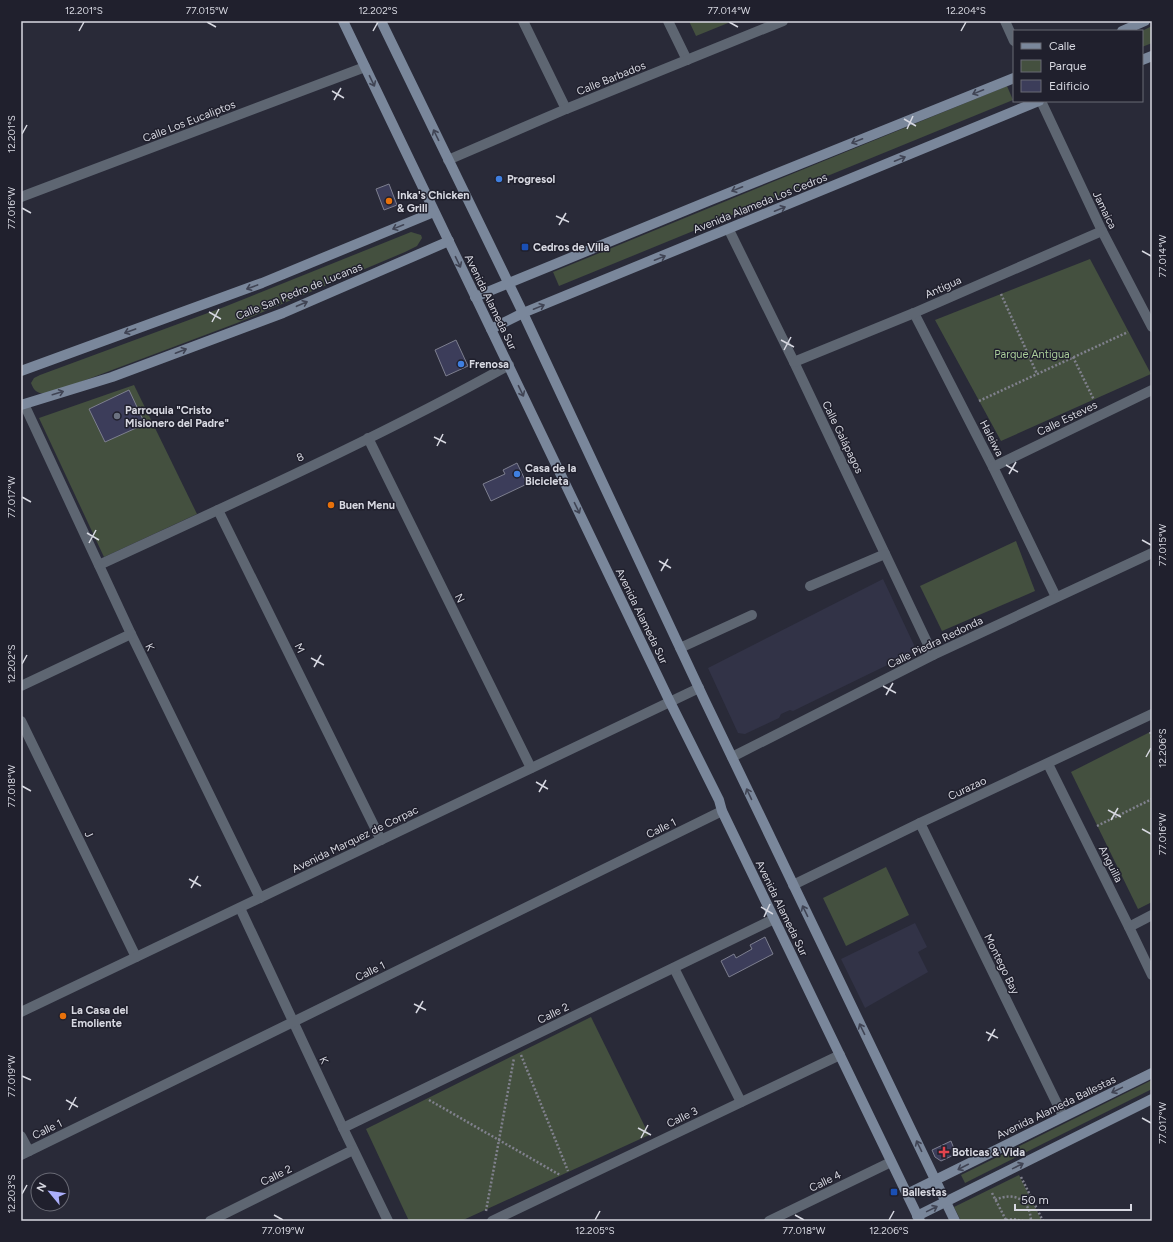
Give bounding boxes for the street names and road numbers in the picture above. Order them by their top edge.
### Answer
street label: Calle Barbados [575,59,648,98]
street label: Calle Los Eucaliptos [141,98,237,145]
street label: Avenida Alameda Los Cedros [691,171,829,236]
street label: Jamaica [1090,189,1119,231]
street label: Avenida Alameda Sur [462,252,519,352]
street label: Calle San Pedro de Lucanas [234,260,364,323]
street label: Antigua [923,274,963,301]
street label: Calle Esteves [1035,398,1099,439]
street label: Calle Galápagos [819,399,866,476]
street label: Haleiwa [977,418,1006,459]
street label: 8 [294,450,306,465]
street label: Avenida Alameda Sur [613,566,670,666]
street label: N [452,592,467,605]
street label: Calle Piedra Redonda [885,614,985,671]
street label: K [142,641,157,653]
street label: M [292,641,307,655]
street label: Curazao [946,774,988,803]
street label: Avenida Marquez de Corpac [290,803,421,876]
street label: Calle 1 [644,816,678,841]
street label: J [81,829,96,840]
street label: Anguilla [1096,844,1125,885]
street label: Avenida Alameda Sur [753,858,810,958]
street label: Montego Bay [981,932,1022,997]
street label: Calle 1 [353,959,387,984]
street label: Calle 2 [535,1000,571,1027]
street label: K [316,1054,331,1066]
street label: Avenida Alameda Ballestas [994,1073,1118,1142]
street label: Calle 3 [664,1104,700,1131]
street label: Calle 1 [30,1117,64,1142]
street label: Calle 2 [258,1162,294,1189]
street label: Calle 4 [807,1168,843,1195]

